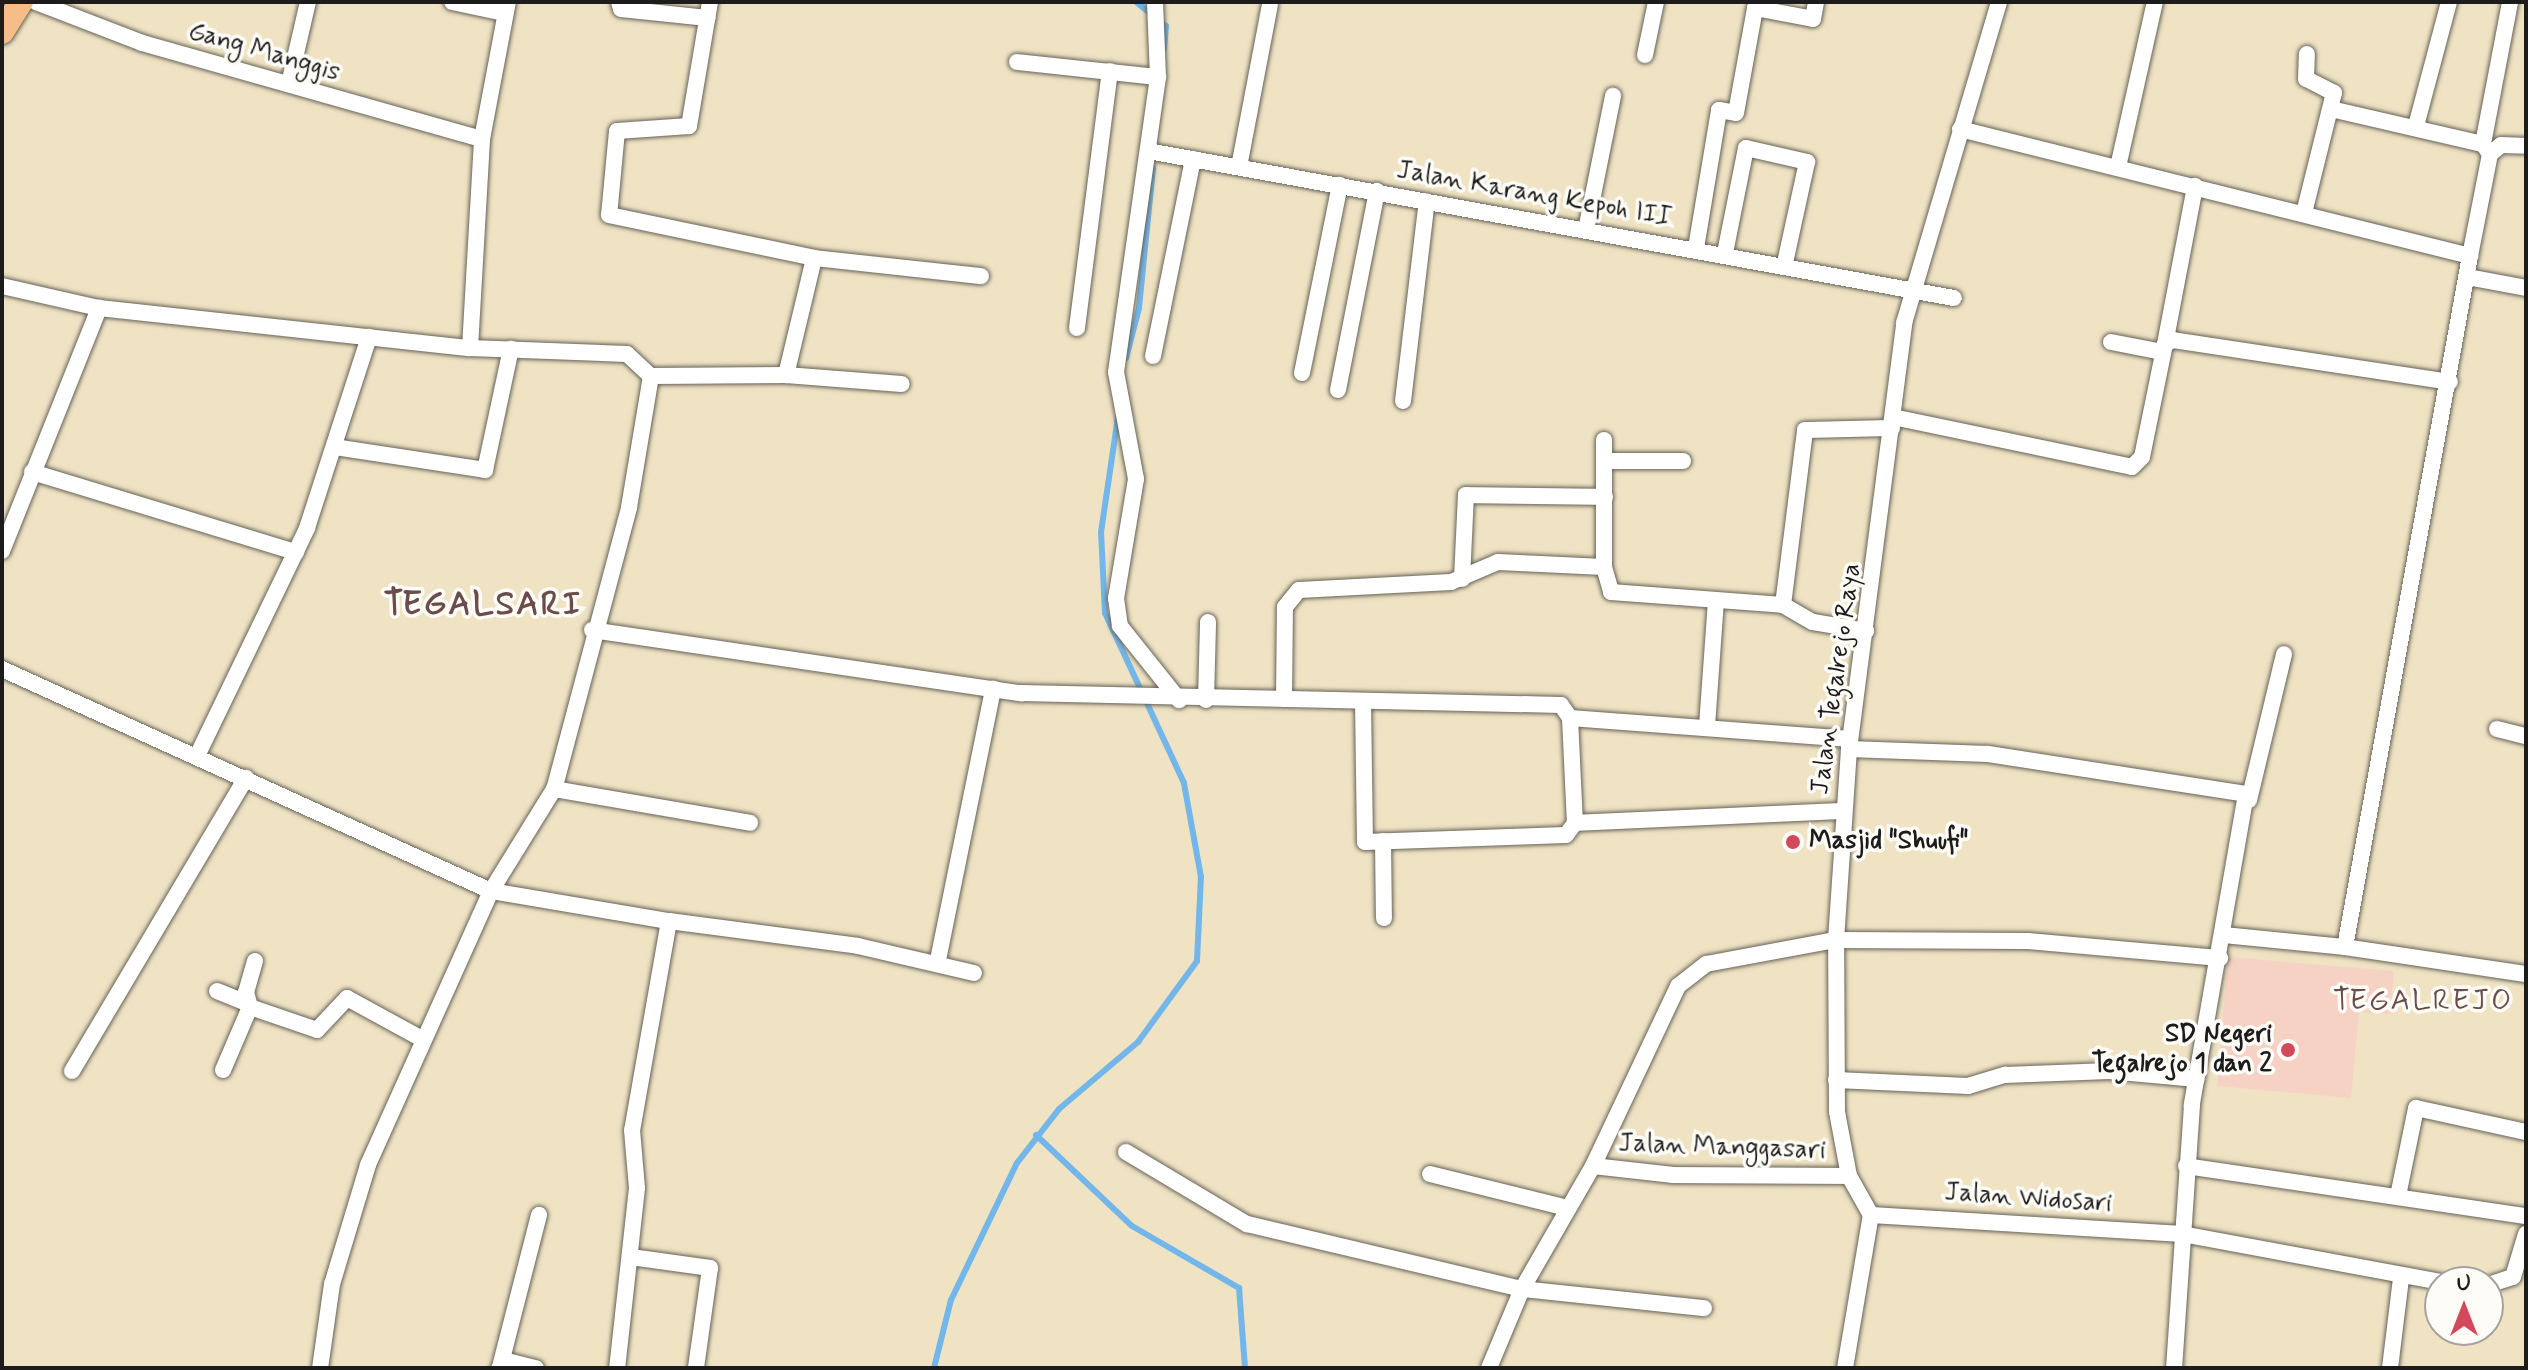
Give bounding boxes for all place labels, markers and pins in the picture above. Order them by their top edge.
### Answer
place label: Masjid "Shuufi" [1809,826,1968,858]
marker: Masjid "Shuufi" [1784,833,1802,851]
place label: SD Negeri Tegalrejo 1 dan 2 [2091,1019,2272,1080]
marker: SD Negeri Tegalrejo 1 dan 2 [2279,1041,2297,1059]

